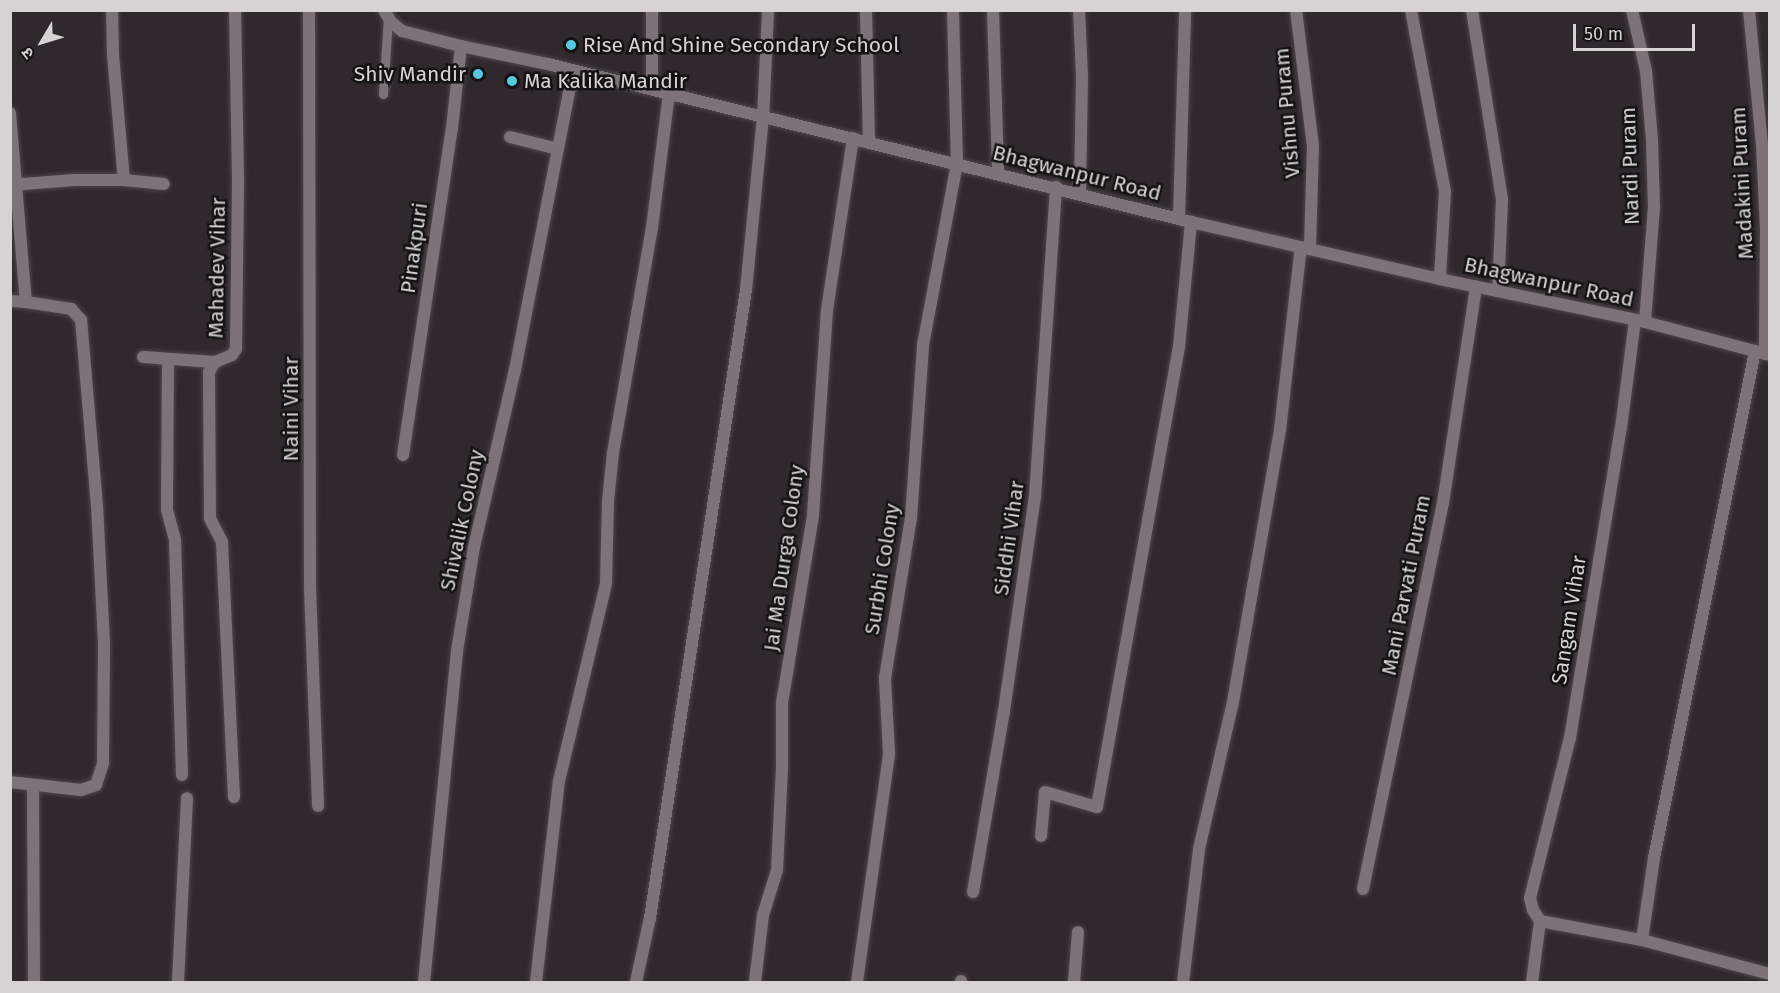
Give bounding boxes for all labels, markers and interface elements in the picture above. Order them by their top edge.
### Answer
north arrow [12,12,72,72]
scale bar [1576,12,1698,50]
text: 50 m [1584,23,1623,45]
place label: Rise And Shine Secondary School [583,32,899,58]
marker: Rise And Shine Secondary School [564,38,578,52]
text: उ [17,44,38,63]
street label: Vishnu Puram [1269,47,1305,179]
place label: Shiv Mandir [354,61,466,87]
marker: Shiv Mandir [471,67,485,81]
place label: Ma Kalika Mandir [524,68,687,94]
marker: Ma Kalika Mandir [505,74,519,88]
street label: Madakini Puram [1725,106,1759,260]
street label: Nardi Puram [1615,107,1645,225]
street label: Bhagwanpur Road [990,140,1164,206]
street label: Mahadev Vihar [203,197,231,339]
street label: Pinakpuri [395,201,433,295]
street label: Bhagwanpur Road [1462,252,1636,312]
street label: Naini Vihar [278,357,304,461]
street label: Shivalik Colony [435,447,489,593]
street label: Jai Ma Durga Colony [758,463,810,653]
street label: Siddhi Vihar [988,479,1030,597]
street label: Mani Parvati Puram [1376,493,1436,677]
street label: Surbhi Colony [859,502,905,636]
street label: Sangam Vihar [1546,554,1592,686]

